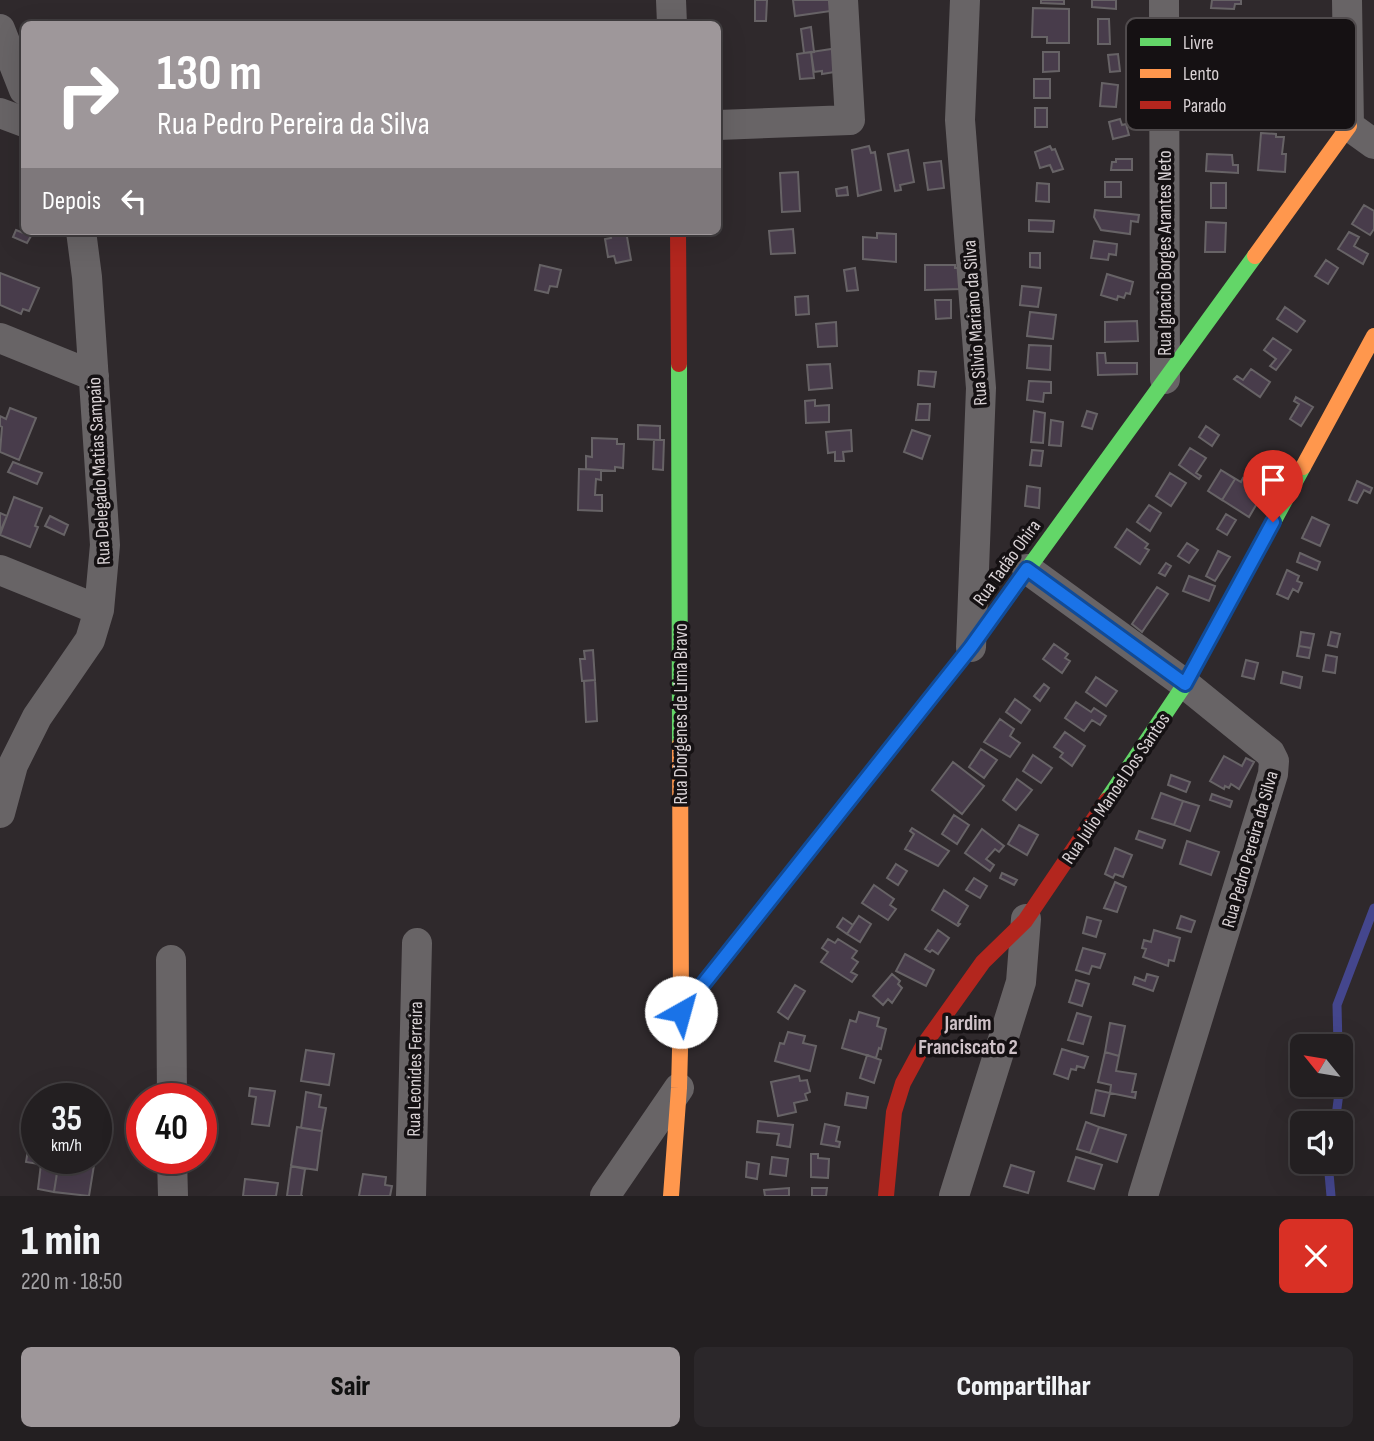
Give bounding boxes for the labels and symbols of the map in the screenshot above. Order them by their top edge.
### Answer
legend [1126,18,1356,130]
text: Livre [1183,32,1214,55]
text: Lento [1183,63,1219,86]
text: Parado [1183,95,1226,118]
street label: Rua Ignacio Borges Arantes Neto [1154,150,1177,356]
street label: Rua Silvio Mariano da Silva [958,239,993,406]
street label: Rua Delegado Matias Sampaio [83,376,116,565]
pin [1243,450,1303,522]
street label: Rua Tadão Ohira [968,515,1046,610]
street label: Rua Diorgenes de Lima Bravo [670,623,693,805]
street label: Rua Julio Manoel Dos Santos [1057,709,1175,869]
street label: Rua Pedro Pereira da Silva [1217,768,1284,930]
position arrow [644,975,718,1049]
street label: Rua Leonides Ferreira [403,1001,428,1137]
district label: Jardim Franciscato 2 [918,1011,1018,1060]
north arrow [1290,1034,1353,1097]
speed limit sign: 40 [126,1083,217,1174]

